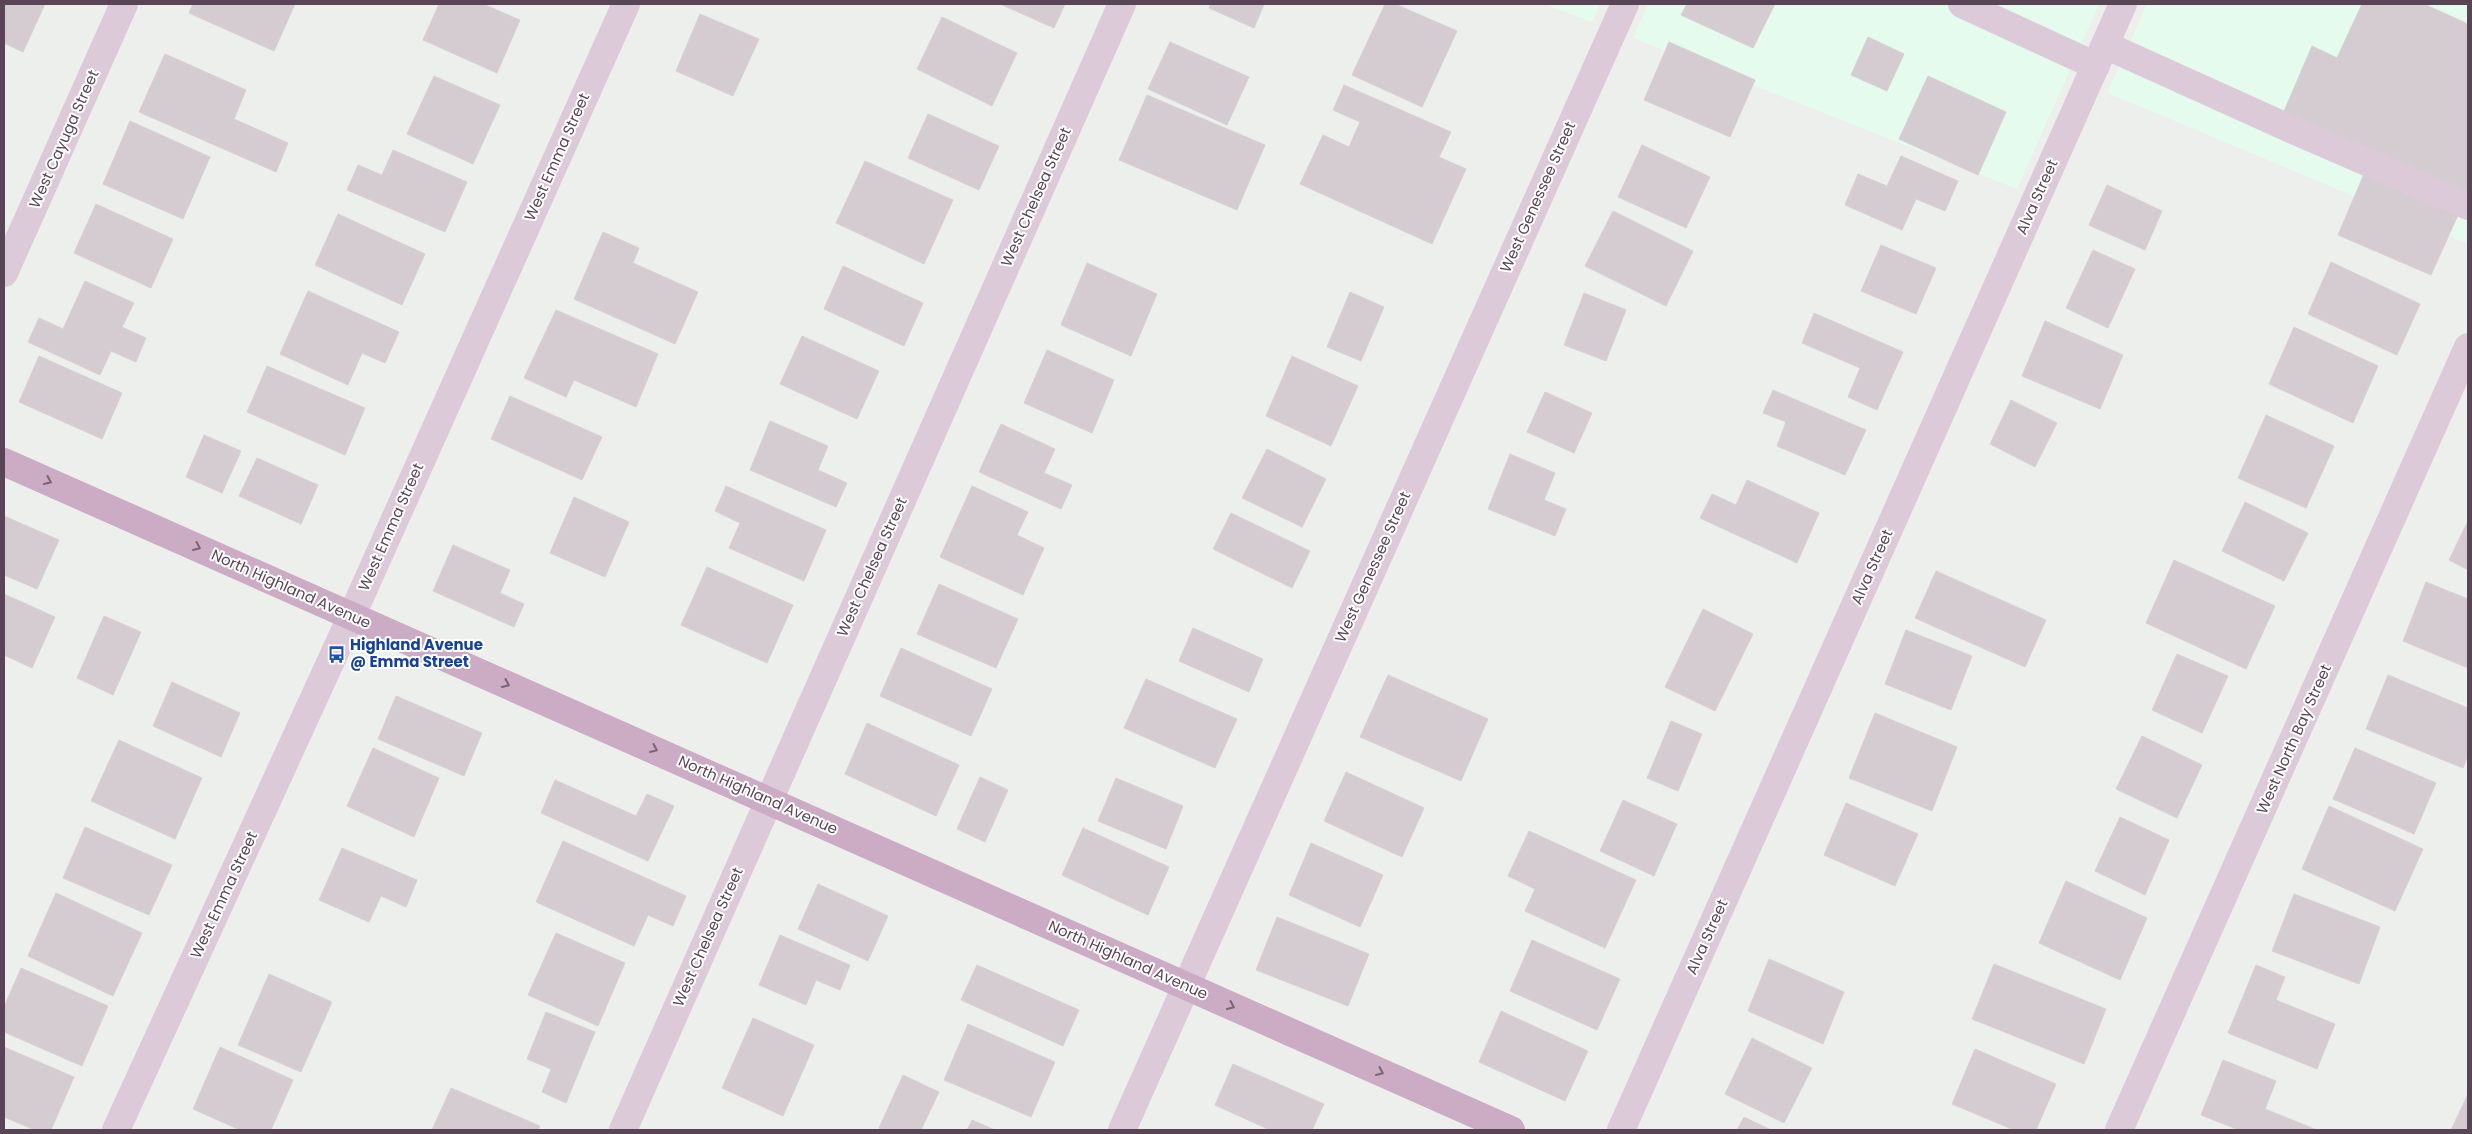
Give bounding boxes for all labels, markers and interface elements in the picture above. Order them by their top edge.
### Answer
street label: West Cayuga Street [24,66,103,211]
street label: West Emma Street [519,90,594,224]
street label: West Genessee Street [1495,118,1580,276]
street label: West Chelsea Street [995,124,1076,270]
street label: Alva Street [2011,156,2062,238]
street label: West Emma Street [353,460,428,594]
one-way arrow [43,475,52,486]
street label: West Genessee Street [1330,488,1415,646]
street label: West Chelsea Street [831,494,912,640]
street label: Alva Street [1846,526,1897,608]
one-way arrow [192,541,201,552]
street label: North Highland Avenue [208,544,374,633]
place label: Highland Avenue @ Emma Street [350,634,483,672]
bus stop icon: Highland Avenue @ Emma Street [326,644,346,664]
street label: West North Bay Street [2251,661,2336,817]
one-way arrow [501,677,510,688]
one-way arrow [649,743,658,754]
street label: North Highland Avenue [675,750,841,839]
street label: West Emma Street [185,828,262,962]
street label: West Chelsea Street [667,864,748,1010]
street label: Alva Street [1681,896,1732,978]
street label: North Highland Avenue [1045,915,1211,1004]
one-way arrow [1226,1000,1235,1010]
one-way arrow [1375,1066,1384,1076]

